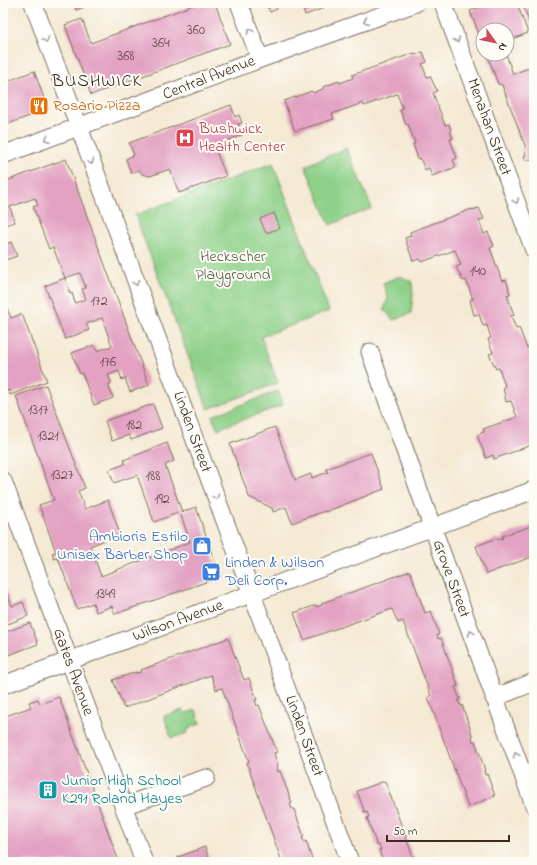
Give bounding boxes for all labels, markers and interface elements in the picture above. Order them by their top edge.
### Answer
one-way arrow [362,16,369,25]
house number: 360 [187,20,205,41]
north arrow [475,22,515,62]
one-way arrow [246,28,254,35]
house number: 364 [152,33,170,54]
one-way arrow [41,36,50,43]
one-way arrow [452,36,460,43]
text: N [494,39,511,54]
house number: 368 [117,46,135,67]
street label: Central Avenue [159,49,260,107]
district label: BUSHWICK [51,69,142,95]
street label: Menahan Street [460,75,518,180]
place label: Rosario Pizza [53,94,140,118]
restaurant icon: Rosario Pizza [28,95,50,117]
place label: Bushwick Health Center [198,117,285,159]
hospital icon: Bushwick Health Center [174,127,196,149]
one-way arrow [43,134,50,142]
one-way arrow [86,158,95,165]
one-way arrow [511,197,519,204]
park label: Heckscher Playground [196,245,271,287]
house number: 140 [470,261,486,282]
one-way arrow [132,280,140,287]
house number: 172 [90,291,108,312]
house number: 176 [100,352,116,373]
street label: Linden Street [166,388,218,477]
house number: 1317 [28,400,48,421]
house number: 182 [126,415,142,436]
house number: 1321 [37,426,59,447]
house number: 1327 [51,465,74,486]
house number: 188 [146,466,160,487]
house number: 192 [154,489,170,510]
one-way arrow [211,493,220,500]
place label: Ambioris Estilo Unisex Barber Shop [57,525,188,567]
shop icon: Ambioris Estilo Unisex Barber Shop [191,535,213,557]
street label: Grove Street [426,537,476,622]
place label: Linden & Wilson Deli Corp. [224,551,324,593]
supermarket icon: Linden & Wilson Deli Corp. [200,561,222,583]
house number: 1349 [95,584,116,605]
street label: Wilson Avenue [129,593,227,649]
street label: Gates Avenue [46,625,100,720]
one-way arrow [467,630,475,637]
street label: Linden Street [278,692,330,781]
one-way arrow [512,752,520,759]
place label: Junior High School K291 Roland Hayes [62,769,183,811]
building icon: Junior High School K291 Roland Hayes [37,779,59,801]
scale bar [387,817,509,843]
text: 50 m [393,823,417,841]

